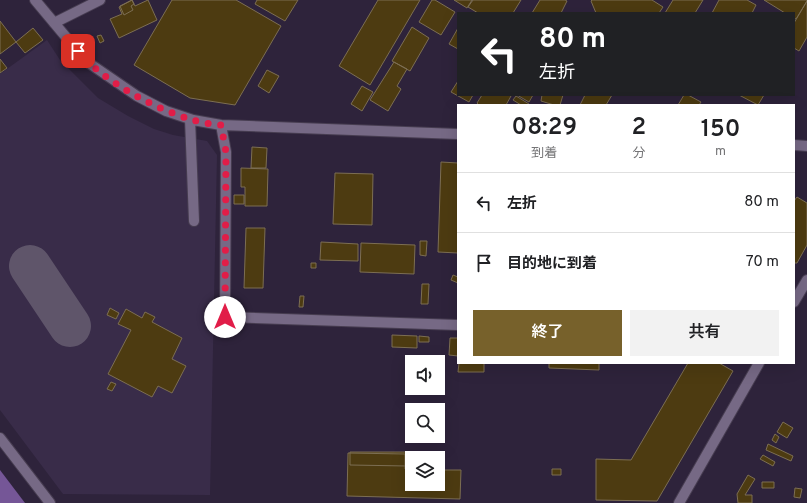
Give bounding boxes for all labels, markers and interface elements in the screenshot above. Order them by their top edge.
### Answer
text: 80 m [539,22,606,58]
icon: left [473,28,525,80]
pin [61,34,95,68]
icon: arrive [67,40,89,62]
text: 左折 [539,62,575,85]
text: 08:29 [511,113,577,143]
text: 2 [632,113,646,143]
text: 150 [701,115,740,145]
text: m [715,144,726,160]
text: 到着 [531,146,557,162]
text: 分 [632,146,645,162]
icon: left [473,192,495,214]
text: 80 m [744,193,779,212]
text: 左折 [507,195,537,214]
icon: arrive [473,252,495,274]
text: 70 m [746,253,779,272]
text: 目的地に到着 [507,255,597,274]
position arrow [204,296,246,338]
button: 終了 [473,310,622,356]
button: 共有 [630,310,779,356]
map controls [405,355,445,491]
button: sound [405,355,445,395]
button: search [405,403,445,443]
button: layers [405,451,445,491]

